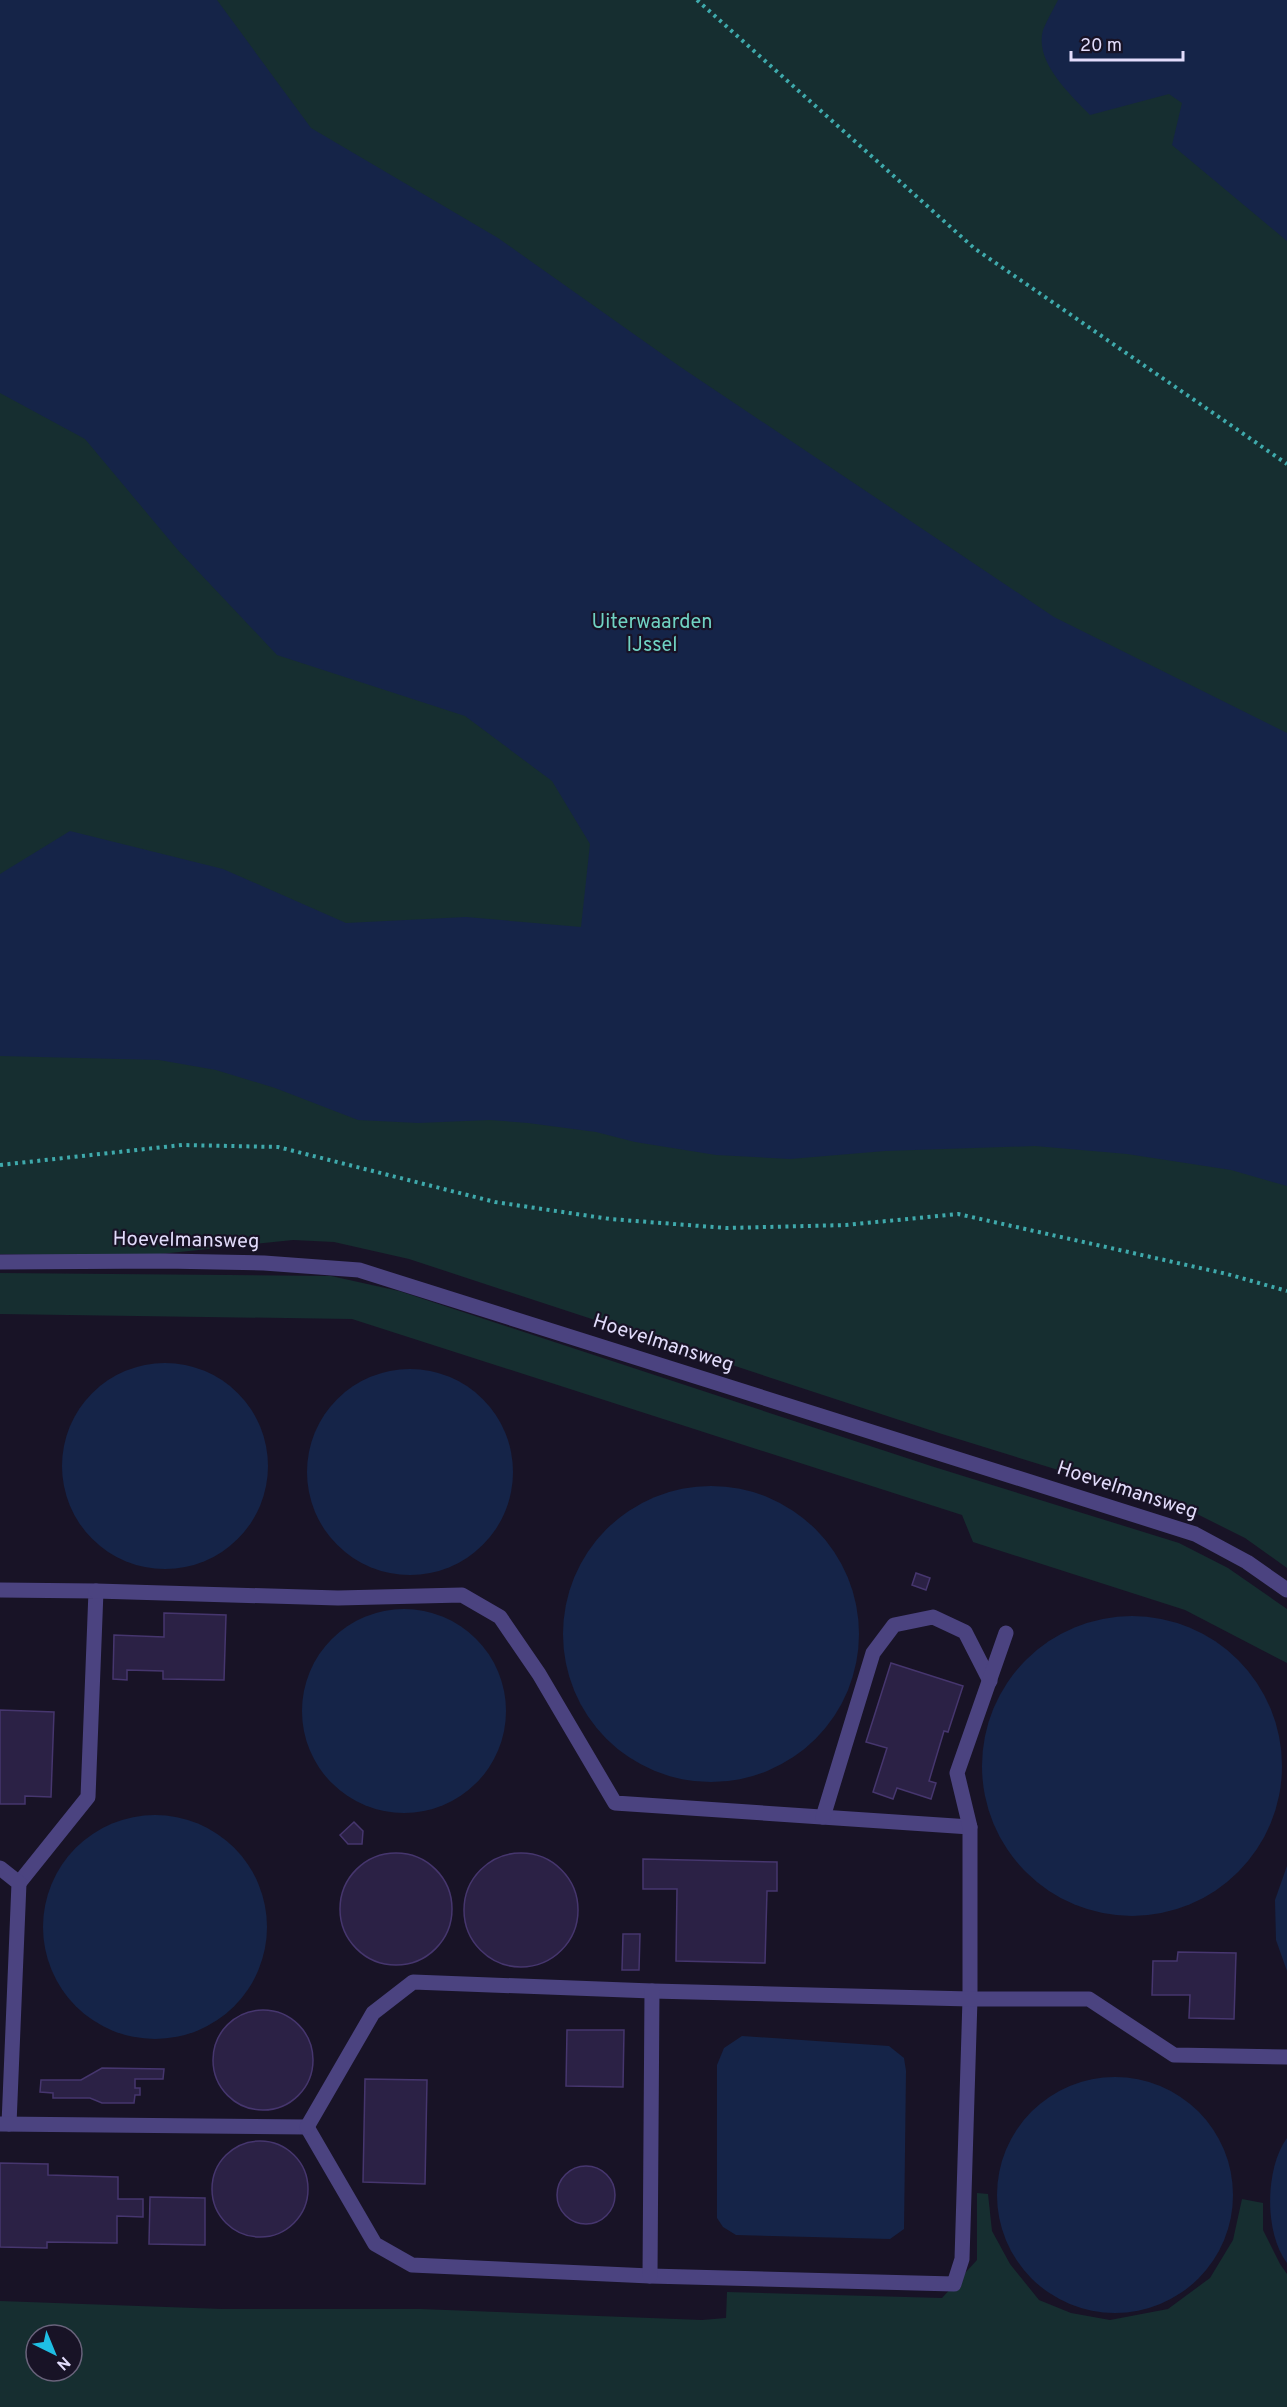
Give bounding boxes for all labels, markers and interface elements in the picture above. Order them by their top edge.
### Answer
scale bar [1071,24,1184,62]
text: 20 m [1080,35,1122,58]
park label: Uiterwaarden IJssel [591,610,713,659]
street label: Hoevelmansweg [112,1227,260,1255]
street label: Hoevelmansweg [589,1309,737,1379]
street label: Hoevelmansweg [1053,1456,1201,1526]
north arrow [24,2323,84,2383]
text: N [52,2351,74,2374]

